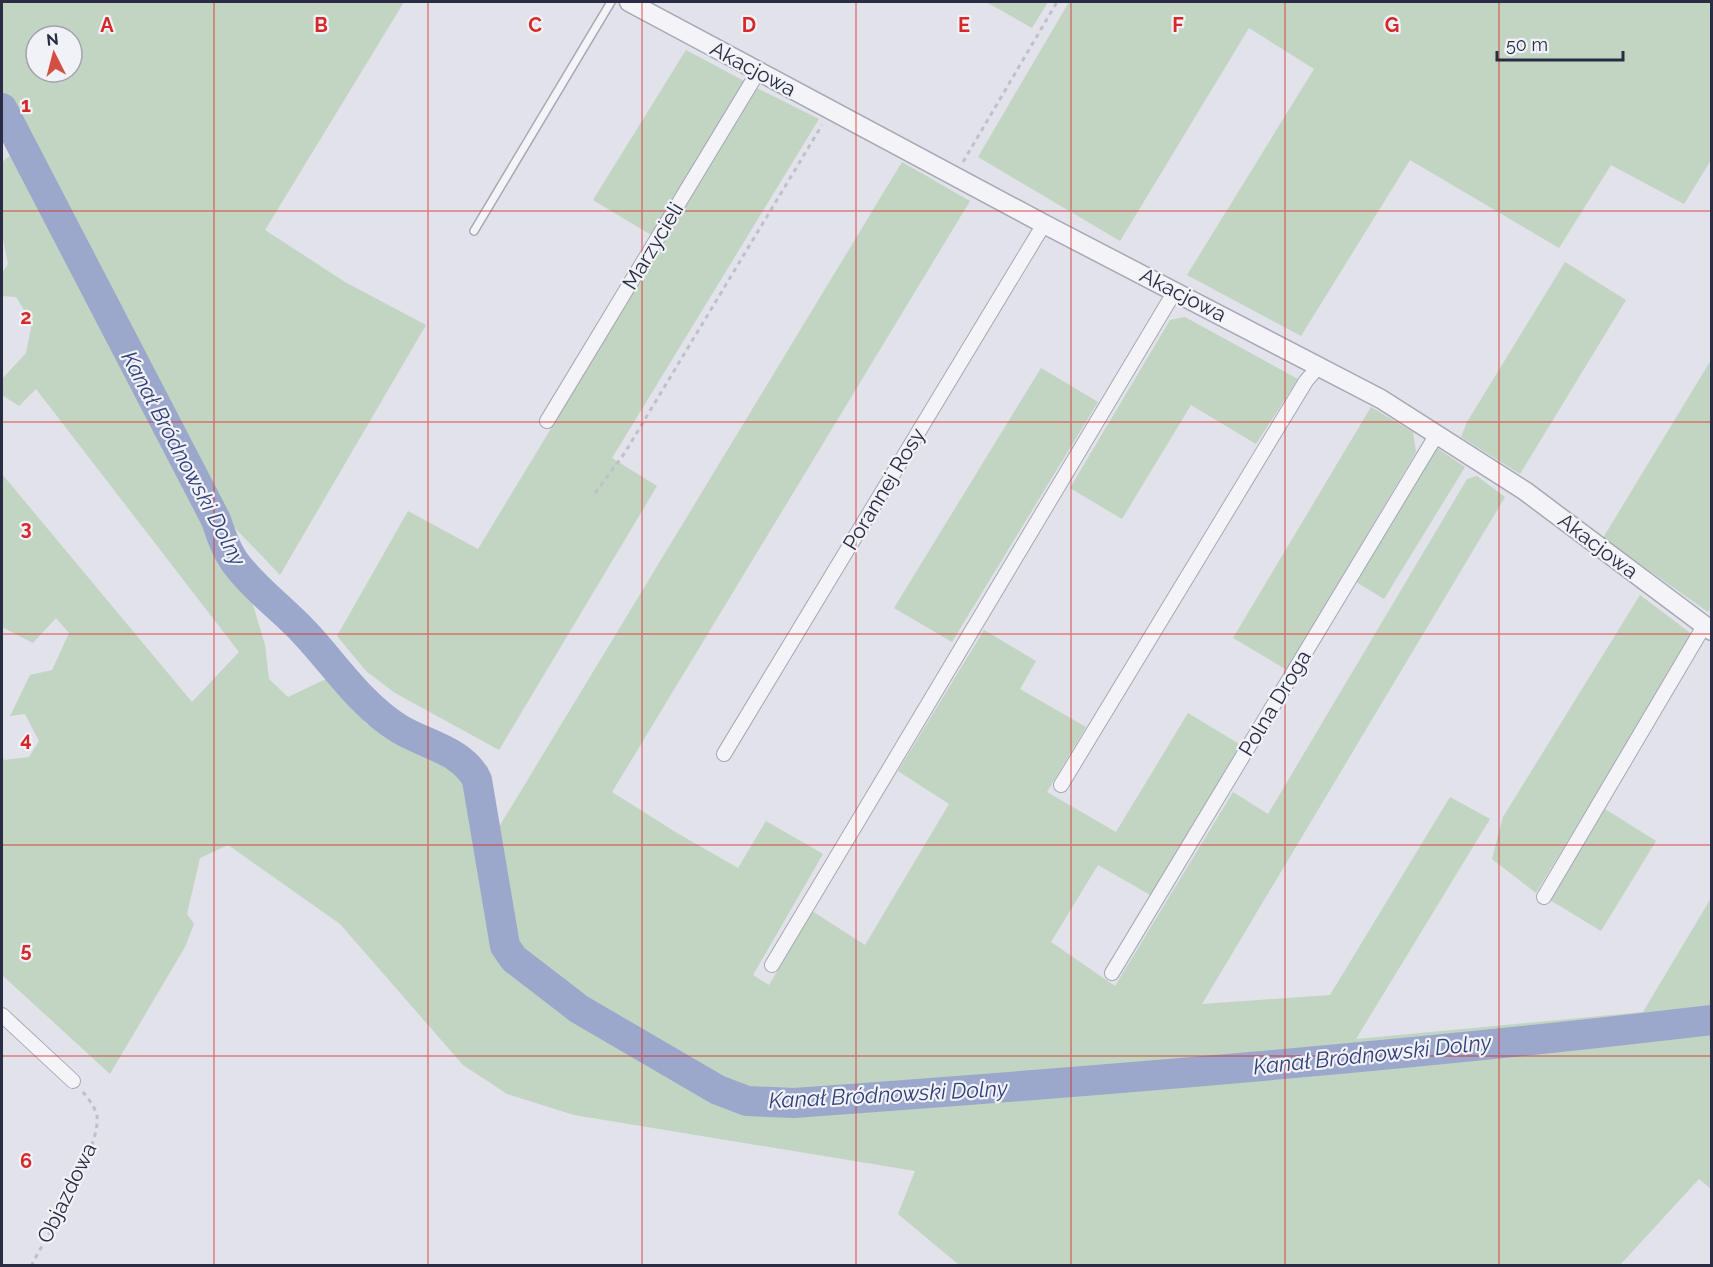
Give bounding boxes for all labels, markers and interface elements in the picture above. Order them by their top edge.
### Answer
text: A [100,13,114,37]
text: B [314,13,328,37]
text: C [528,13,542,37]
text: D [742,13,756,37]
text: E [958,13,970,37]
text: F [1172,13,1184,37]
text: G [1385,13,1399,37]
north arrow [24,24,84,84]
scale bar [1497,24,1623,62]
text: N [45,29,60,50]
text: 50 m [1506,34,1548,55]
street label: Akacjowa [706,36,800,102]
text: 1 [21,93,31,117]
street label: Marzycieli [617,198,688,294]
street label: Akacjowa [1136,262,1230,327]
text: 2 [20,305,32,329]
water label: Kanał Bródnowski Dolny [116,346,252,571]
street label: Porannej Rosy [837,423,930,554]
street label: Akacjowa [1554,508,1643,584]
text: 3 [20,516,32,540]
street label: Polna Droga [1233,645,1316,760]
text: 4 [20,727,32,751]
text: 5 [20,938,32,962]
water label: Kanał Bródnowski Dolny [1252,1028,1494,1079]
water label: Kanał Bródnowski Dolny [768,1075,1009,1113]
street label: Objazdowa [32,1139,102,1247]
text: 6 [20,1149,32,1173]

